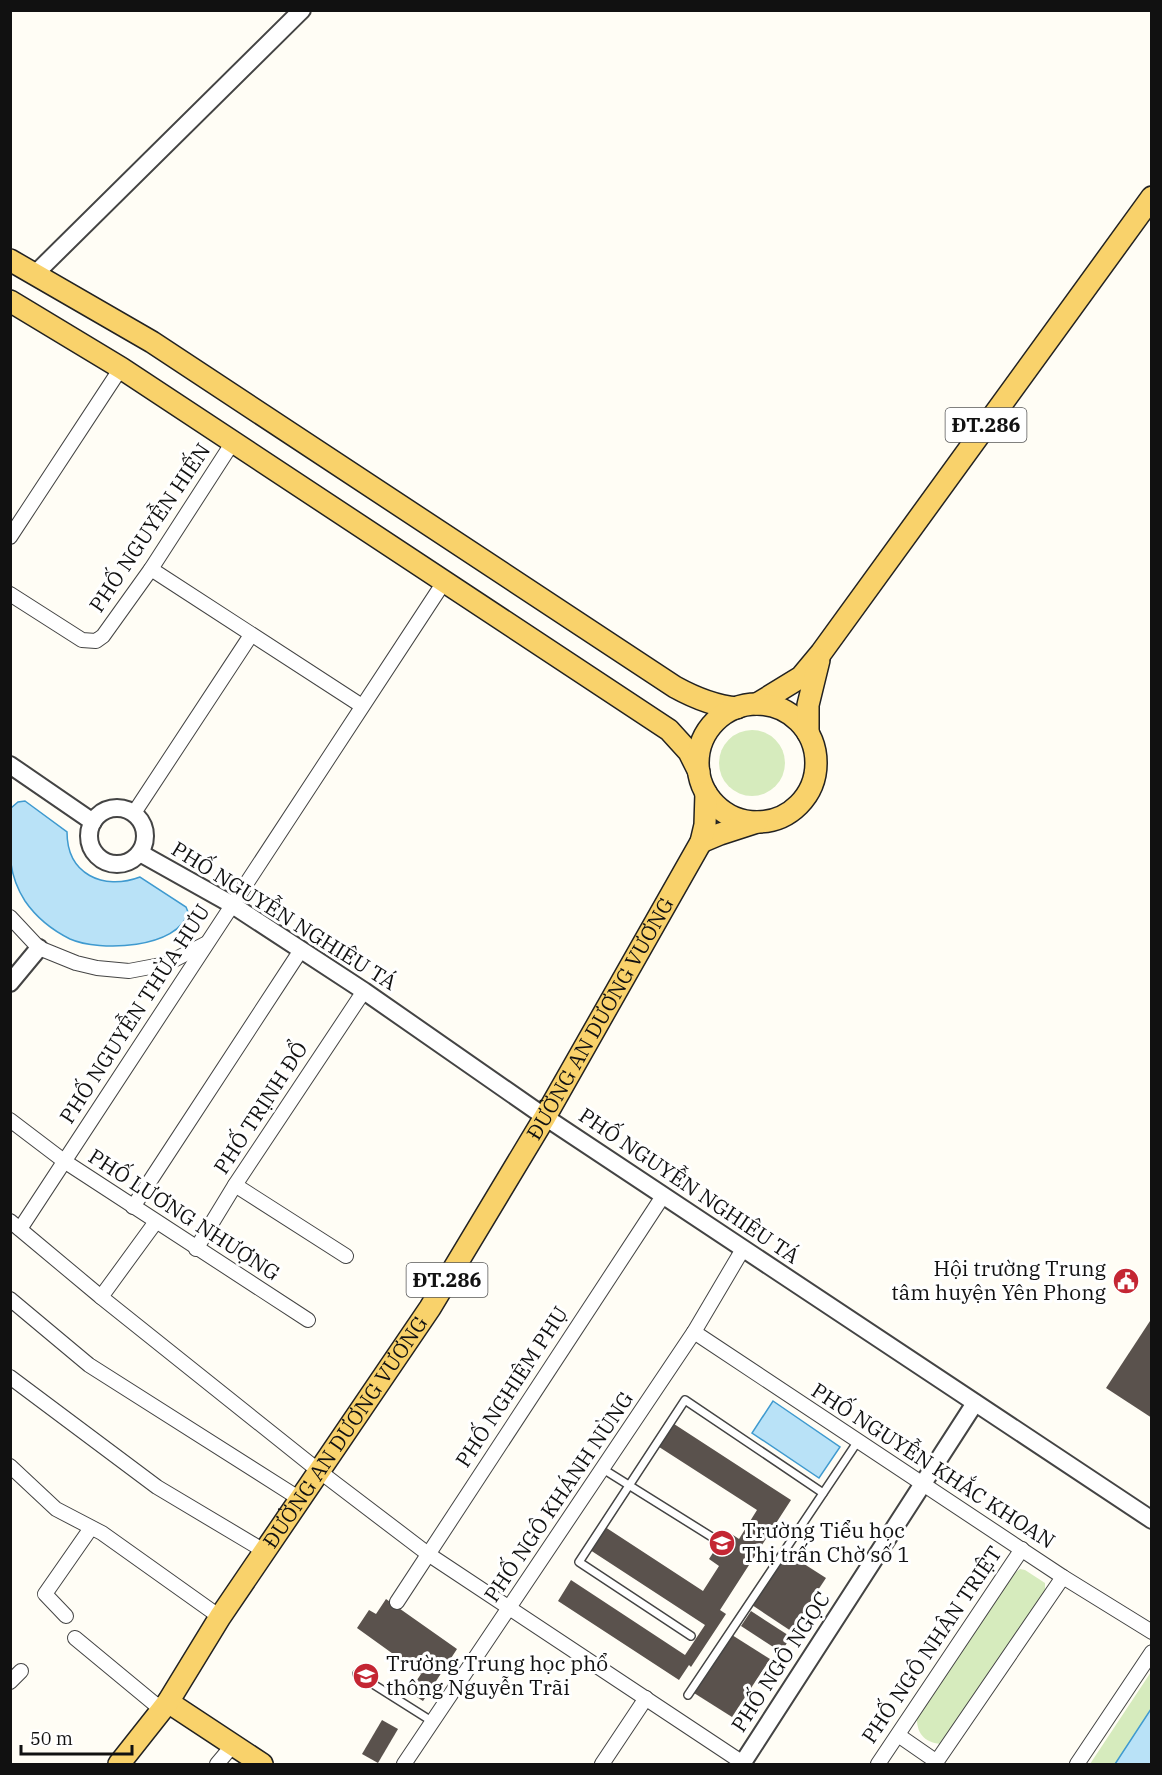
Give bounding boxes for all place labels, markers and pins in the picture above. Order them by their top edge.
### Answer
place label: Hội trường Trung tâm huyện Yên Phong [891,1254,1107,1306]
public building icon: Hội trường Trung tâm huyện Yên Phong [1111,1266,1141,1296]
place label: Trường Tiểu học Thị trấn Chờ số 1 [742,1516,910,1568]
school or university icon: Trường Tiểu học Thị trấn Chờ số 1 [707,1528,737,1558]
place label: Trường Trung học phổ thông Nguyễn Trãi [386,1649,608,1701]
school or university icon: Trường Trung học phổ thông Nguyễn Trãi [351,1661,381,1691]

